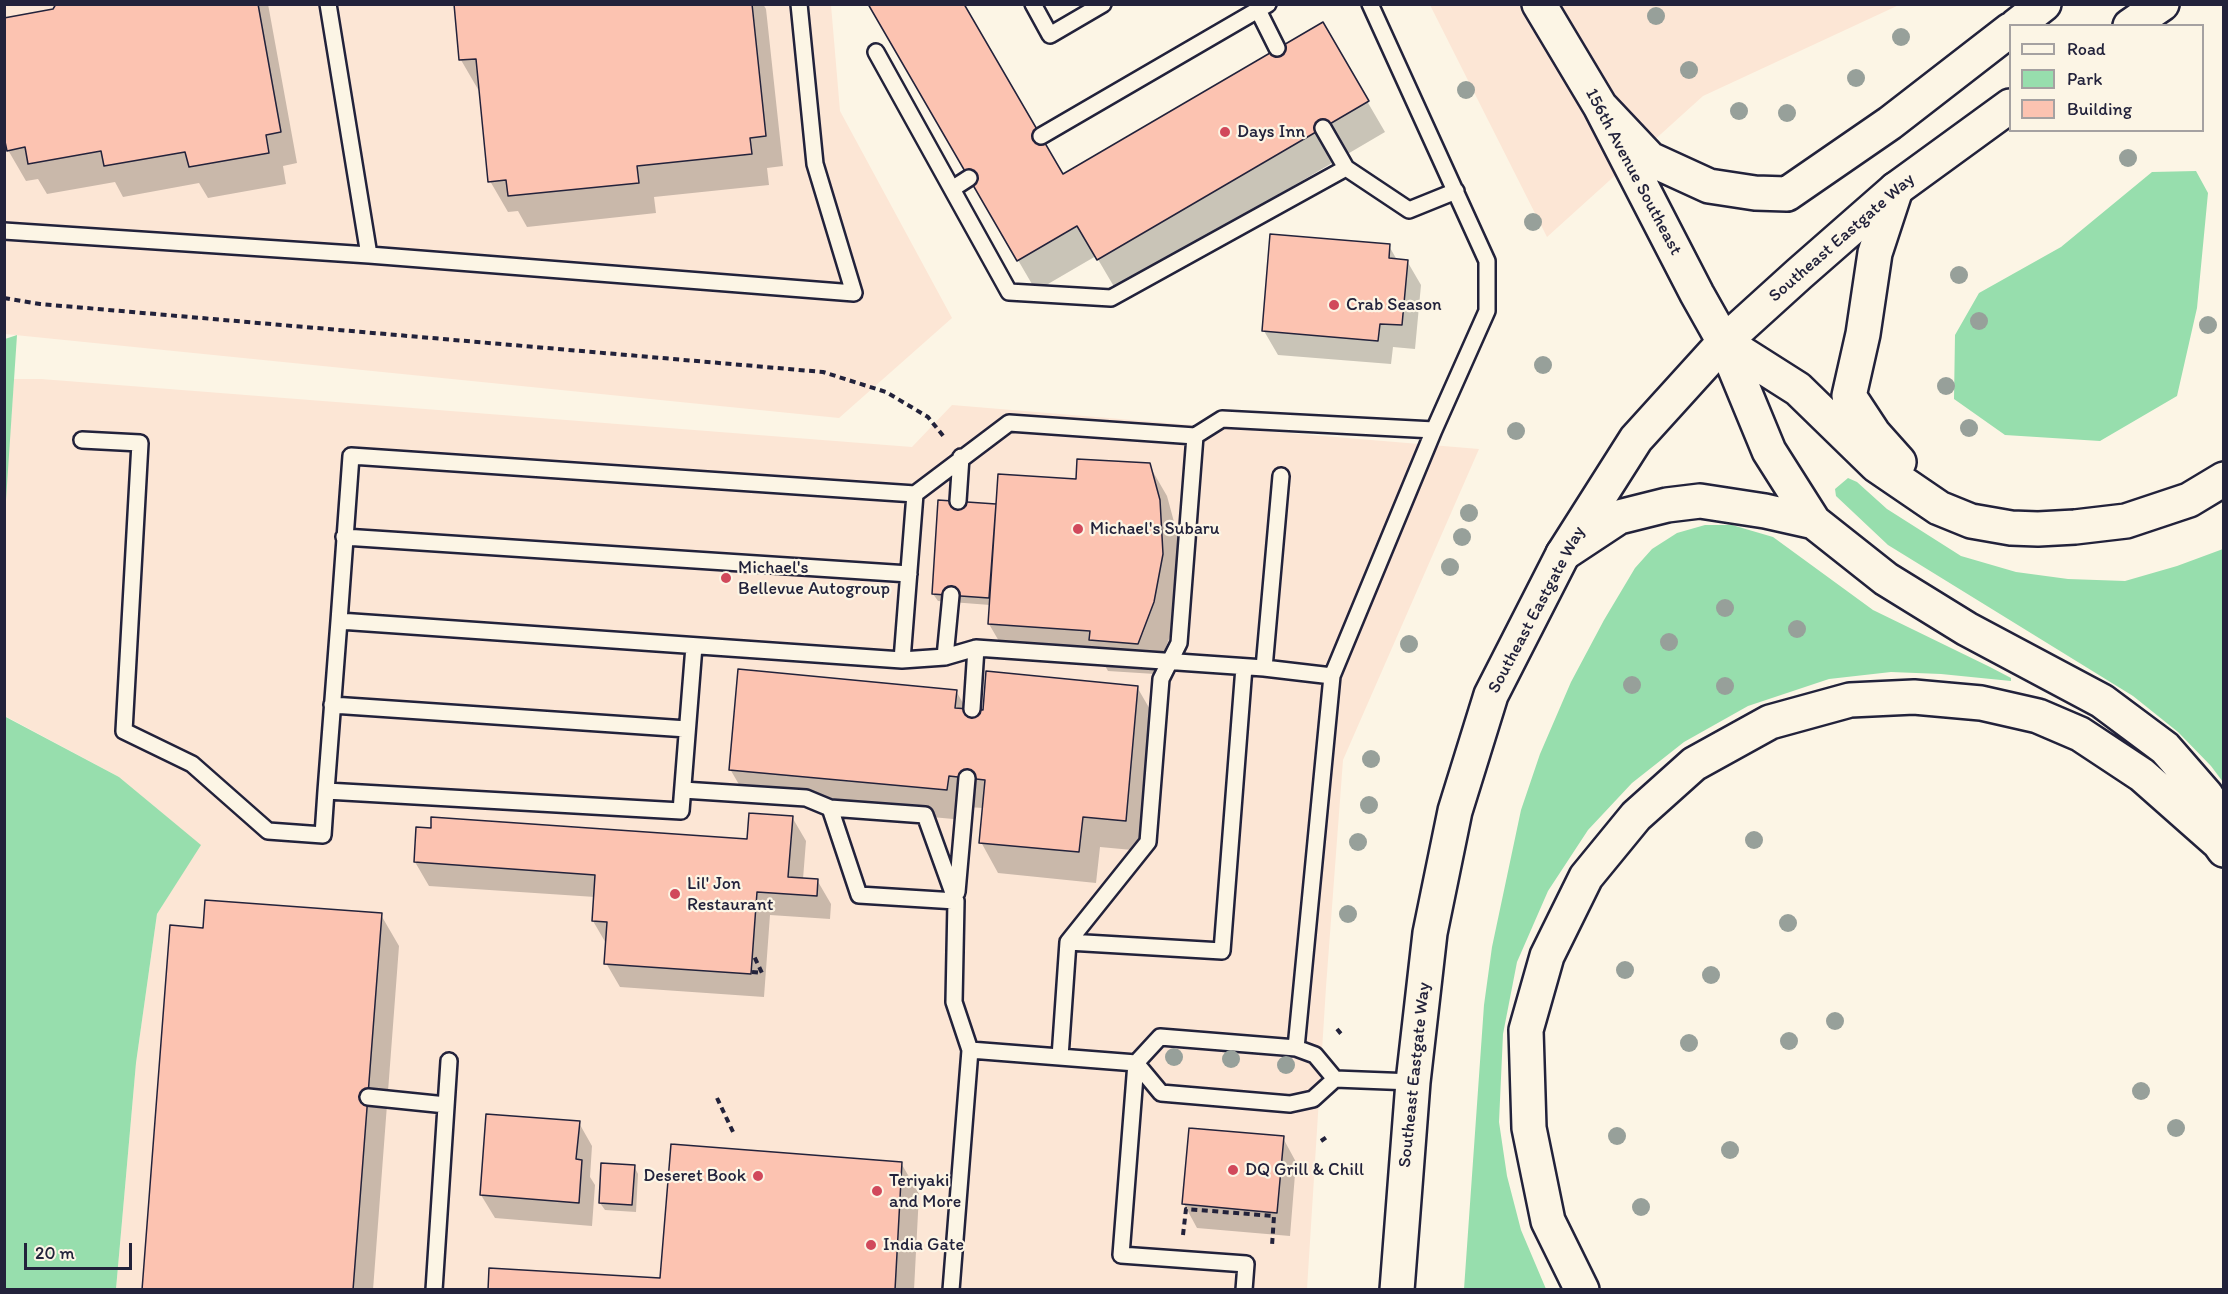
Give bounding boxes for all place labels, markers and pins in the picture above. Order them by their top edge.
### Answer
place label: Days Inn [1237,121,1305,143]
marker: Days Inn [1218,125,1232,139]
place label: Crab Season [1346,294,1442,316]
marker: Crab Season [1327,298,1341,312]
place label: Michael's Subaru [1090,518,1220,540]
marker: Michael's Subaru [1071,522,1085,536]
place label: Michael's Bellevue Autogroup [738,557,890,600]
marker: Michael's Bellevue Autogroup [719,571,733,585]
place label: Lil' Jon Restaurant [687,873,773,916]
marker: Lil' Jon Restaurant [668,887,682,901]
place label: DQ Grill & Chill [1245,1159,1364,1181]
marker: DQ Grill & Chill [1226,1163,1240,1177]
place label: Deseret Book [643,1165,746,1187]
marker: Deseret Book [751,1169,765,1183]
place label: Teriyaki and More [889,1170,961,1212]
marker: Teriyaki and More [870,1184,884,1198]
place label: India Gate [883,1234,964,1256]
marker: India Gate [864,1238,878,1252]

